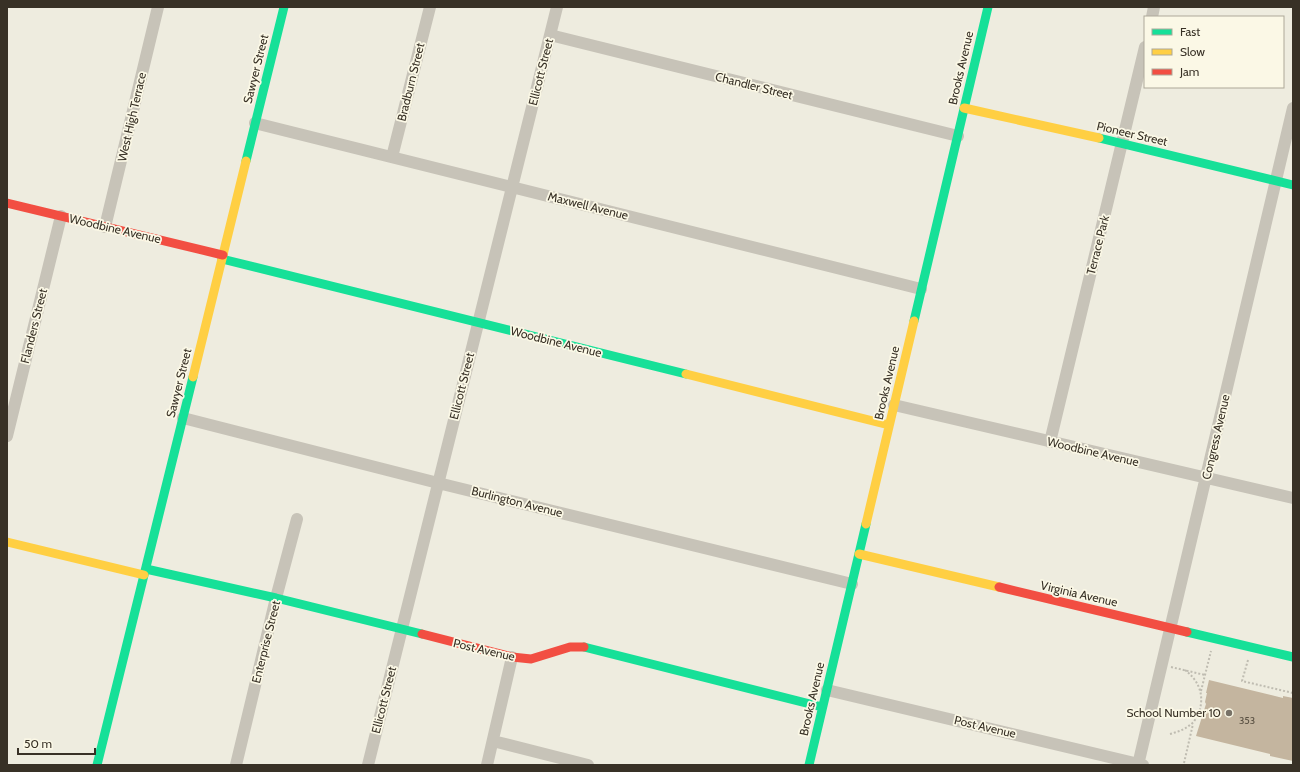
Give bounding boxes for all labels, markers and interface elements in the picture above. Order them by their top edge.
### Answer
legend [1144,16,1284,88]
text: Fast [1180,24,1200,39]
street label: Brooks Avenue [945,30,976,106]
street label: Sawyer Street [240,33,271,105]
street label: Ellicott Street [525,37,556,107]
street label: Bradburn Street [394,41,427,123]
text: Slow [1180,44,1205,59]
text: Jam [1179,64,1199,79]
street label: Chandler Street [714,69,794,102]
street label: West High Terrace [114,71,149,163]
street label: Pioneer Street [1095,118,1169,149]
street label: Maxwell Avenue [546,188,630,223]
street label: Woodbine Avenue [68,211,162,246]
street label: Terrace Park [1083,213,1112,276]
street label: Flanders Street [17,287,50,365]
street label: Woodbine Avenue [509,323,603,360]
street label: Brooks Avenue [871,345,902,421]
street label: Sawyer Street [163,347,194,419]
street label: Ellicott Street [446,351,477,421]
street label: Congress Avenue [1198,393,1233,481]
street label: Woodbine Avenue [1046,434,1140,469]
street label: Burlington Avenue [470,483,564,520]
street label: Virginia Avenue [1039,577,1119,610]
street label: Enterprise Street [248,599,283,685]
street label: Post Avenue [452,635,517,664]
street label: Brooks Avenue [796,661,827,737]
street label: Ellicott Street [368,665,399,735]
place label: School Number 10 [1127,705,1221,720]
marker: School Number 10 [1224,708,1234,718]
street label: Post Avenue [953,712,1018,741]
house number: 353 [1239,714,1255,727]
scale bar [18,730,95,756]
text: 50 m [24,736,52,751]

